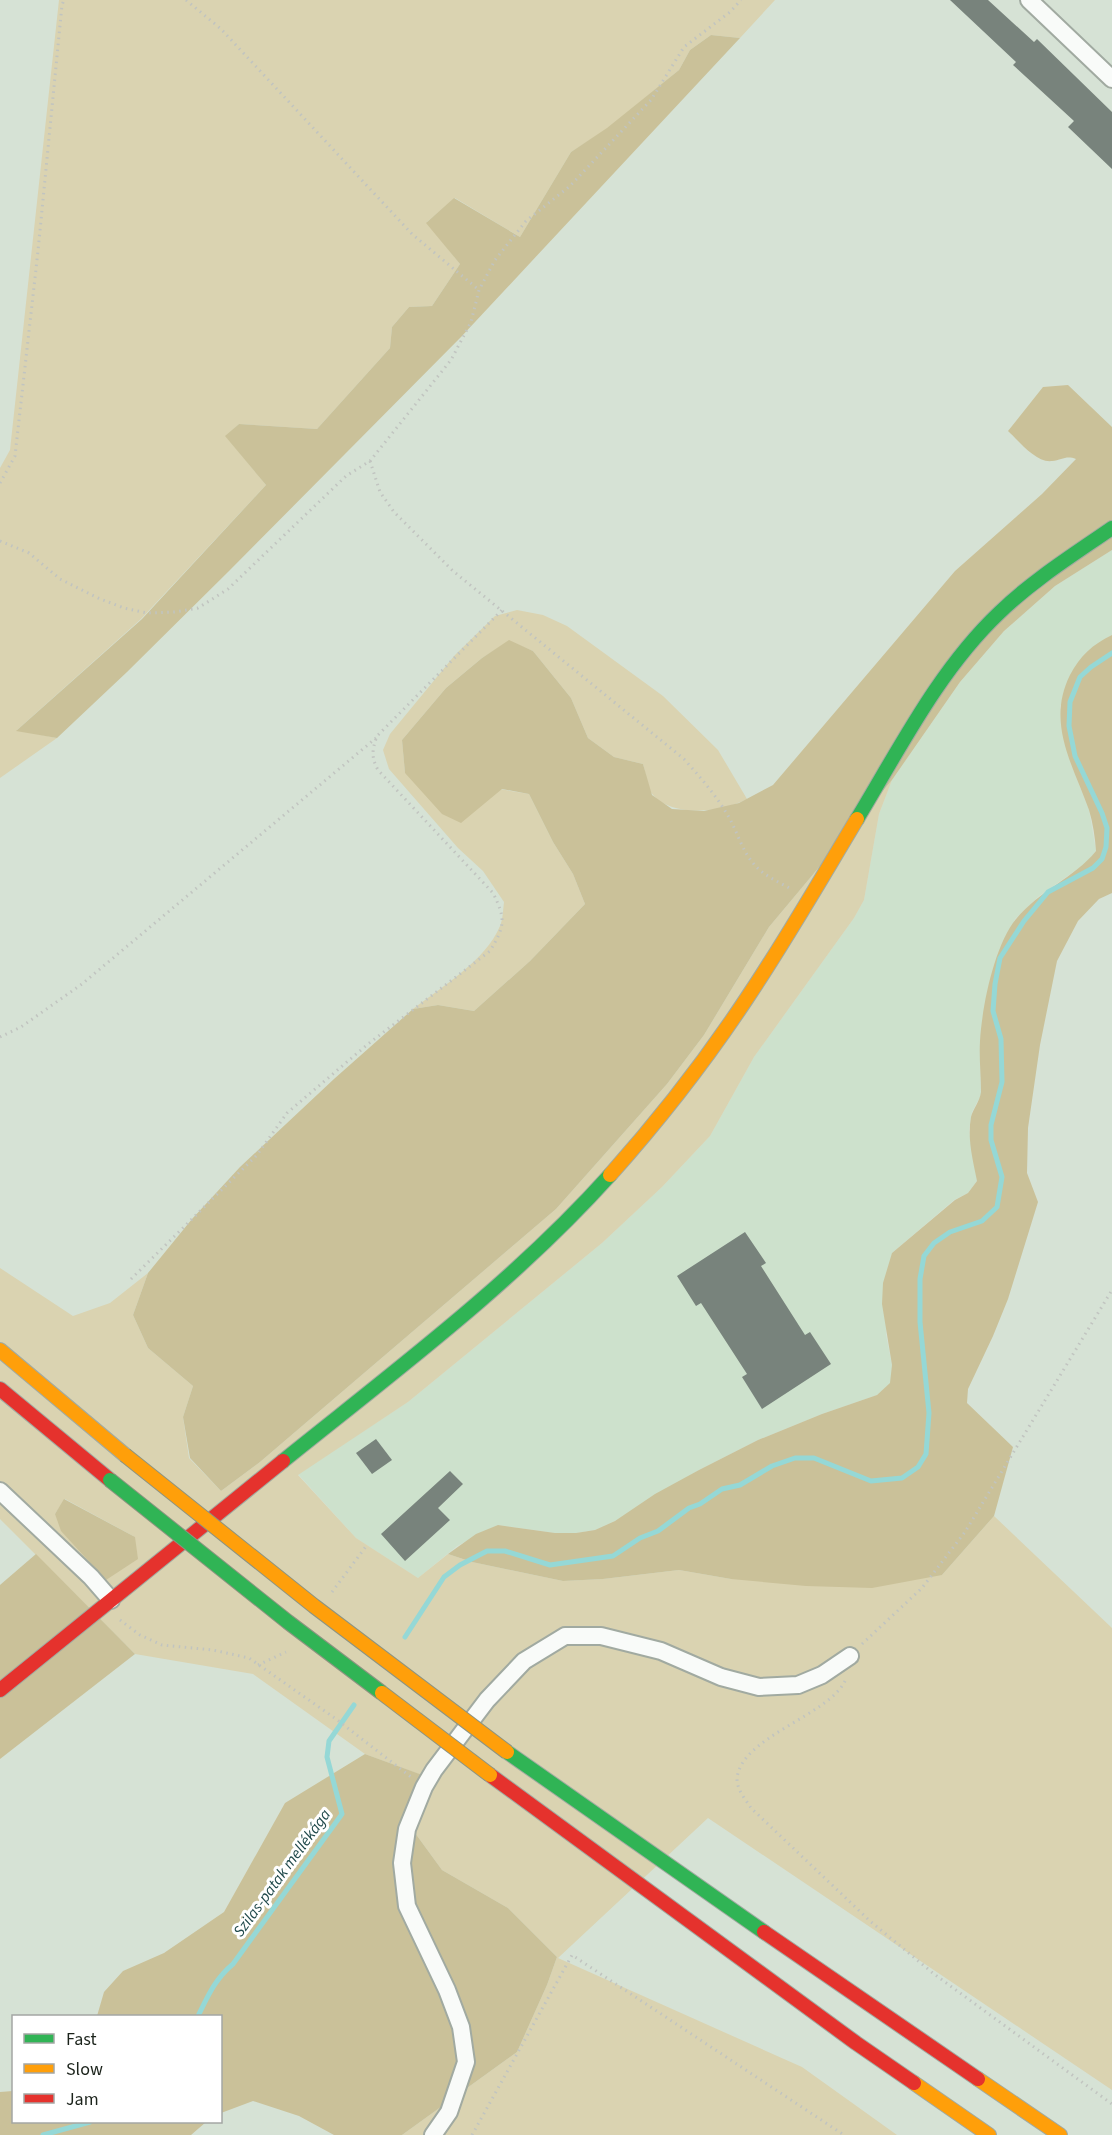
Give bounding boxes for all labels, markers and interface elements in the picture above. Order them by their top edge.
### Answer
water label: Szilas-patak mellékága [228,1804,336,1941]
legend [12,2015,222,2123]
text: Fast [66,2027,97,2052]
text: Slow [66,2057,103,2082]
text: Jam [66,2087,99,2112]

